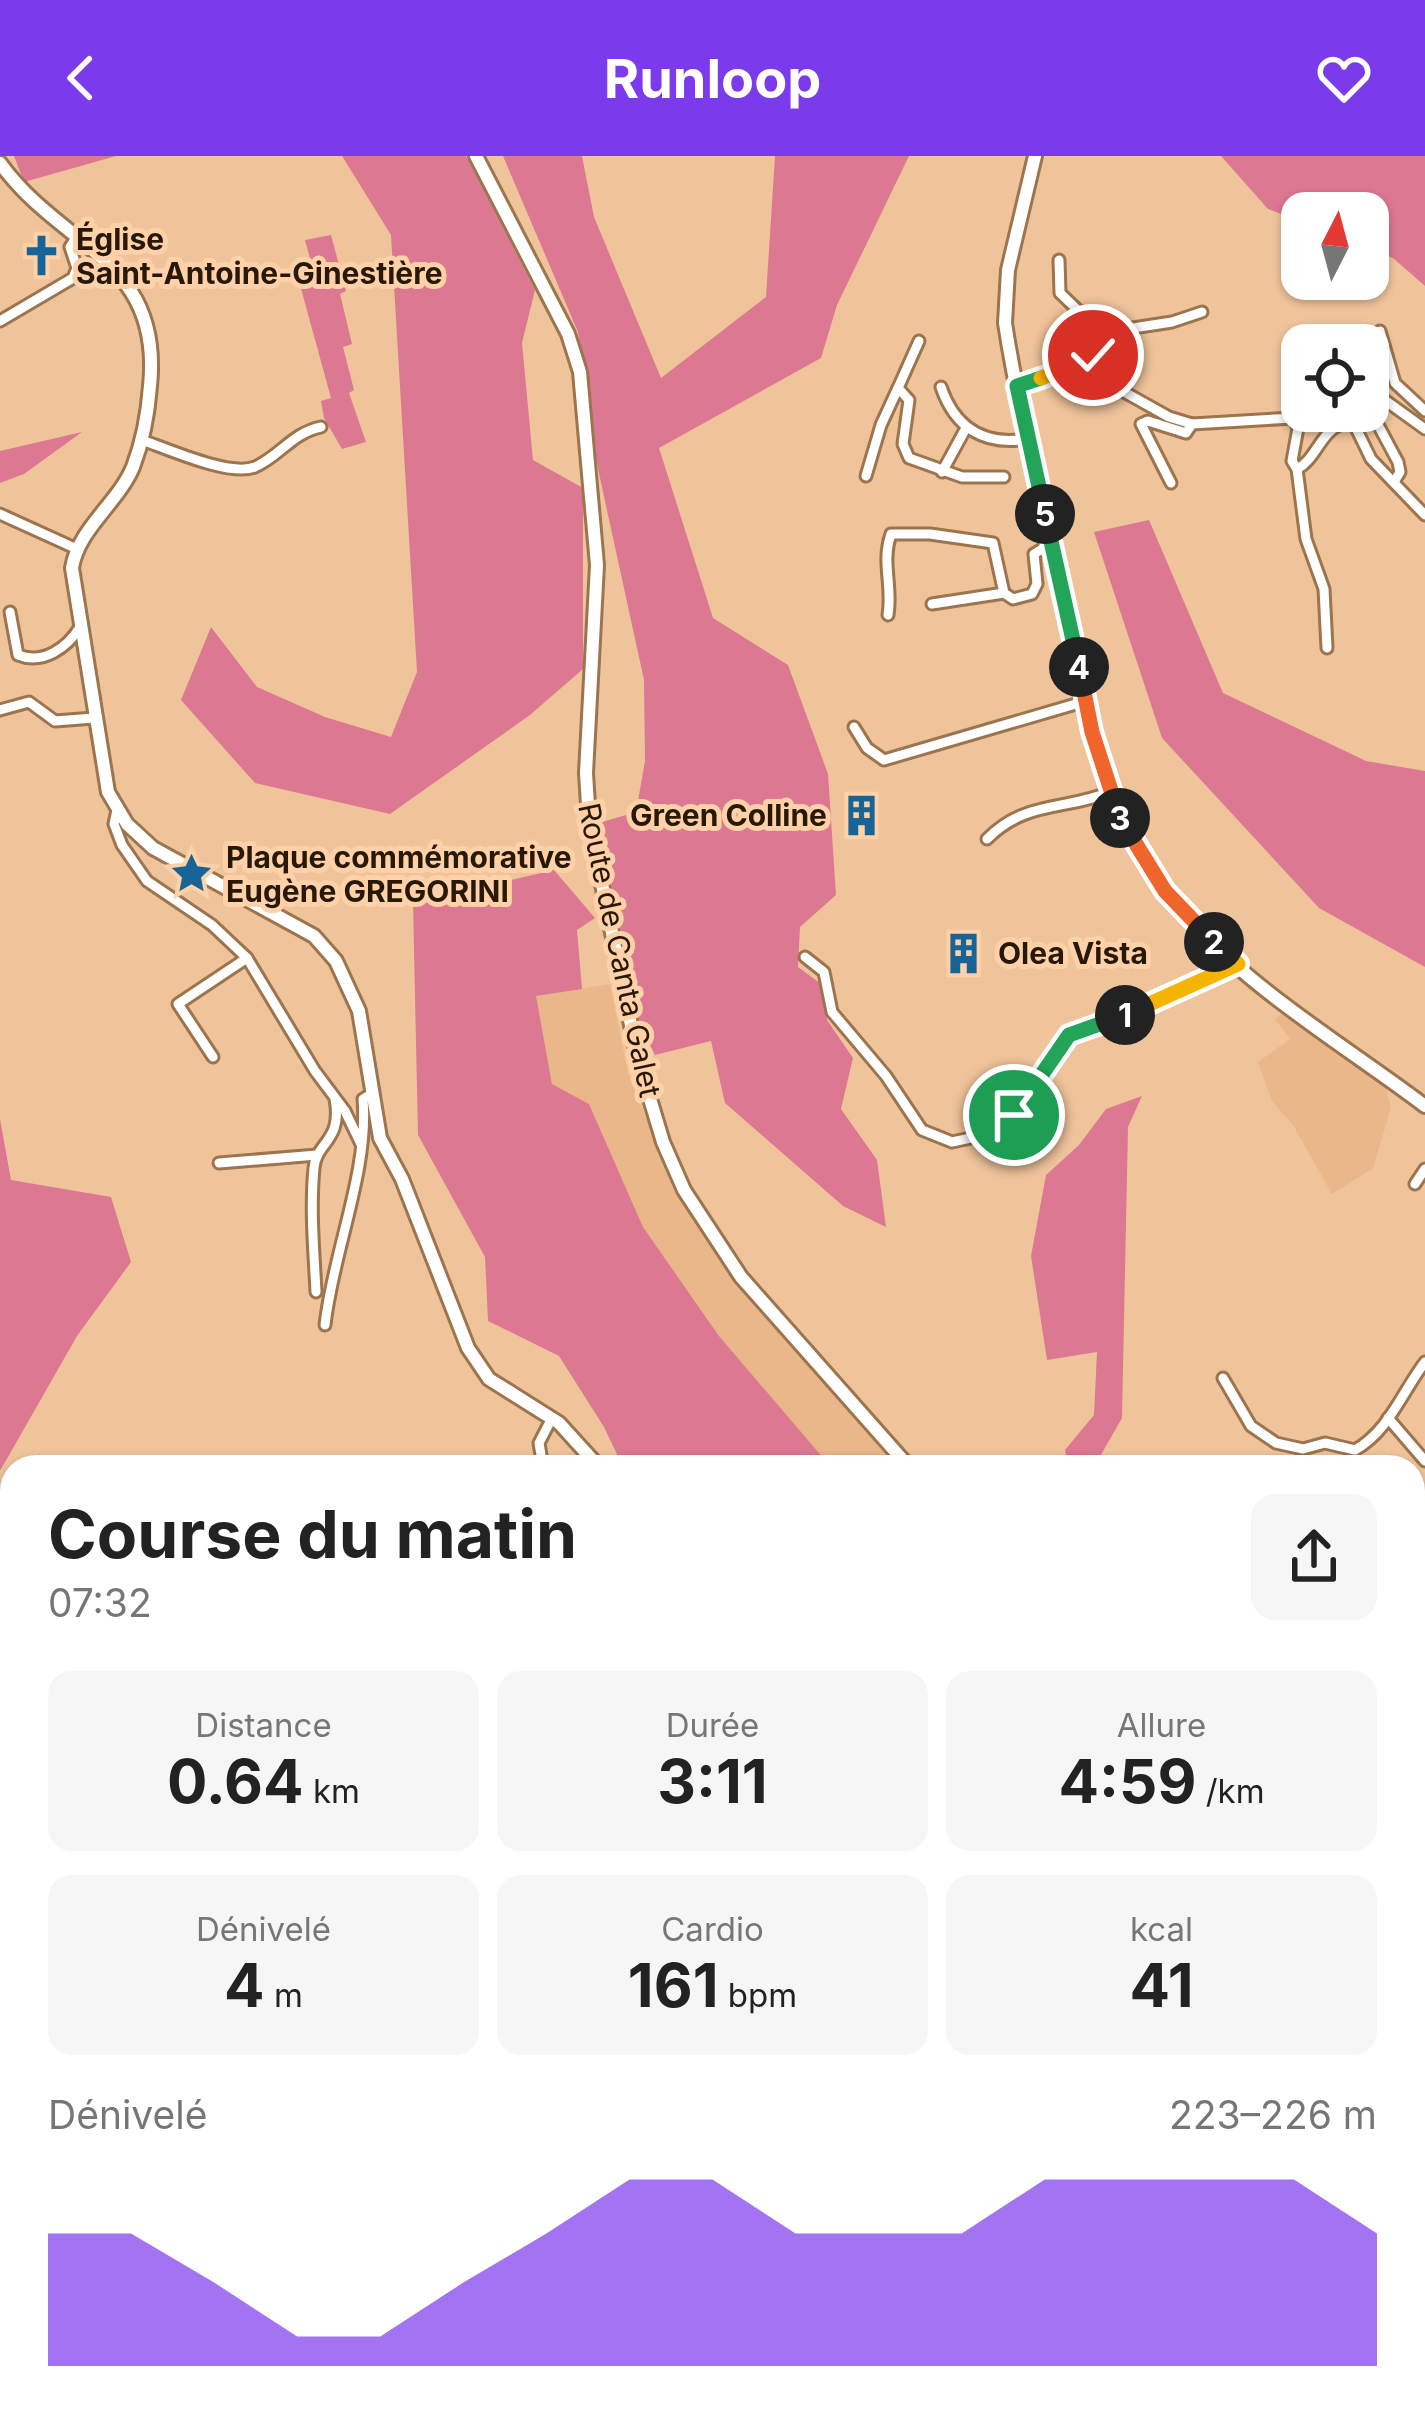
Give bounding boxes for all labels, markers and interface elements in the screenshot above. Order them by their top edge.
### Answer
icon: back [48,45,114,111]
icon: heart [1311,45,1377,111]
text: Runloop [604,46,821,111]
north arrow [1281,192,1389,300]
map controls [1281,192,1389,432]
place label: Église Saint-Antoine-Ginestière [76,221,443,291]
church icon: Église Saint-Antoine-Ginestière [19,233,65,279]
pin [1042,304,1144,406]
icon: check [1060,322,1126,388]
button: locate [1281,324,1389,432]
pin: 5 [1015,484,1075,544]
text: 5 [1034,494,1056,534]
pin: 4 [1049,637,1109,697]
text: 4 [1068,647,1090,687]
pin: 3 [1090,788,1150,848]
building icon: Green Colline [838,792,884,838]
place label: Green Colline [630,797,827,833]
text: 3 [1109,798,1131,838]
street label: Route de Canta Galet [571,800,669,1101]
place label: Plaque commémorative Eugène GREGORINI [226,839,572,909]
place icon: Plaque commémorative Eugène GREGORINI [169,851,215,897]
pin: 2 [1184,912,1244,972]
text: 2 [1204,922,1224,962]
building icon: Olea Vista [941,930,987,976]
place label: Olea Vista [998,935,1148,971]
pin: 1 [1095,985,1155,1045]
text: 1 [1118,995,1132,1035]
pin [963,1064,1065,1166]
icon: arrive [981,1082,1047,1148]
text: Course du matin [48,1494,577,1574]
button: share [1251,1494,1377,1620]
text: 07:32 [48,1579,152,1626]
text: Distance [195,1705,332,1745]
text: Durée [666,1705,759,1745]
text: Allure [1117,1705,1206,1745]
text: 0.64 [167,1745,304,1817]
text: 3:11 [657,1745,768,1817]
text: 4:59 [1058,1745,1196,1817]
text: km [304,1771,360,1811]
text: /km [1196,1771,1265,1811]
text: Dénivelé [196,1909,331,1949]
text: Cardio [661,1909,764,1949]
text: kcal [1130,1909,1193,1949]
text: 4 [224,1949,265,2021]
text: 161 [628,1949,719,2021]
text: 41 [1129,1949,1194,2021]
text: m [265,1975,303,2015]
text: bpm [719,1975,797,2015]
text: Dénivelé [48,2091,207,2138]
text: 223–226 m [1169,2091,1377,2138]

